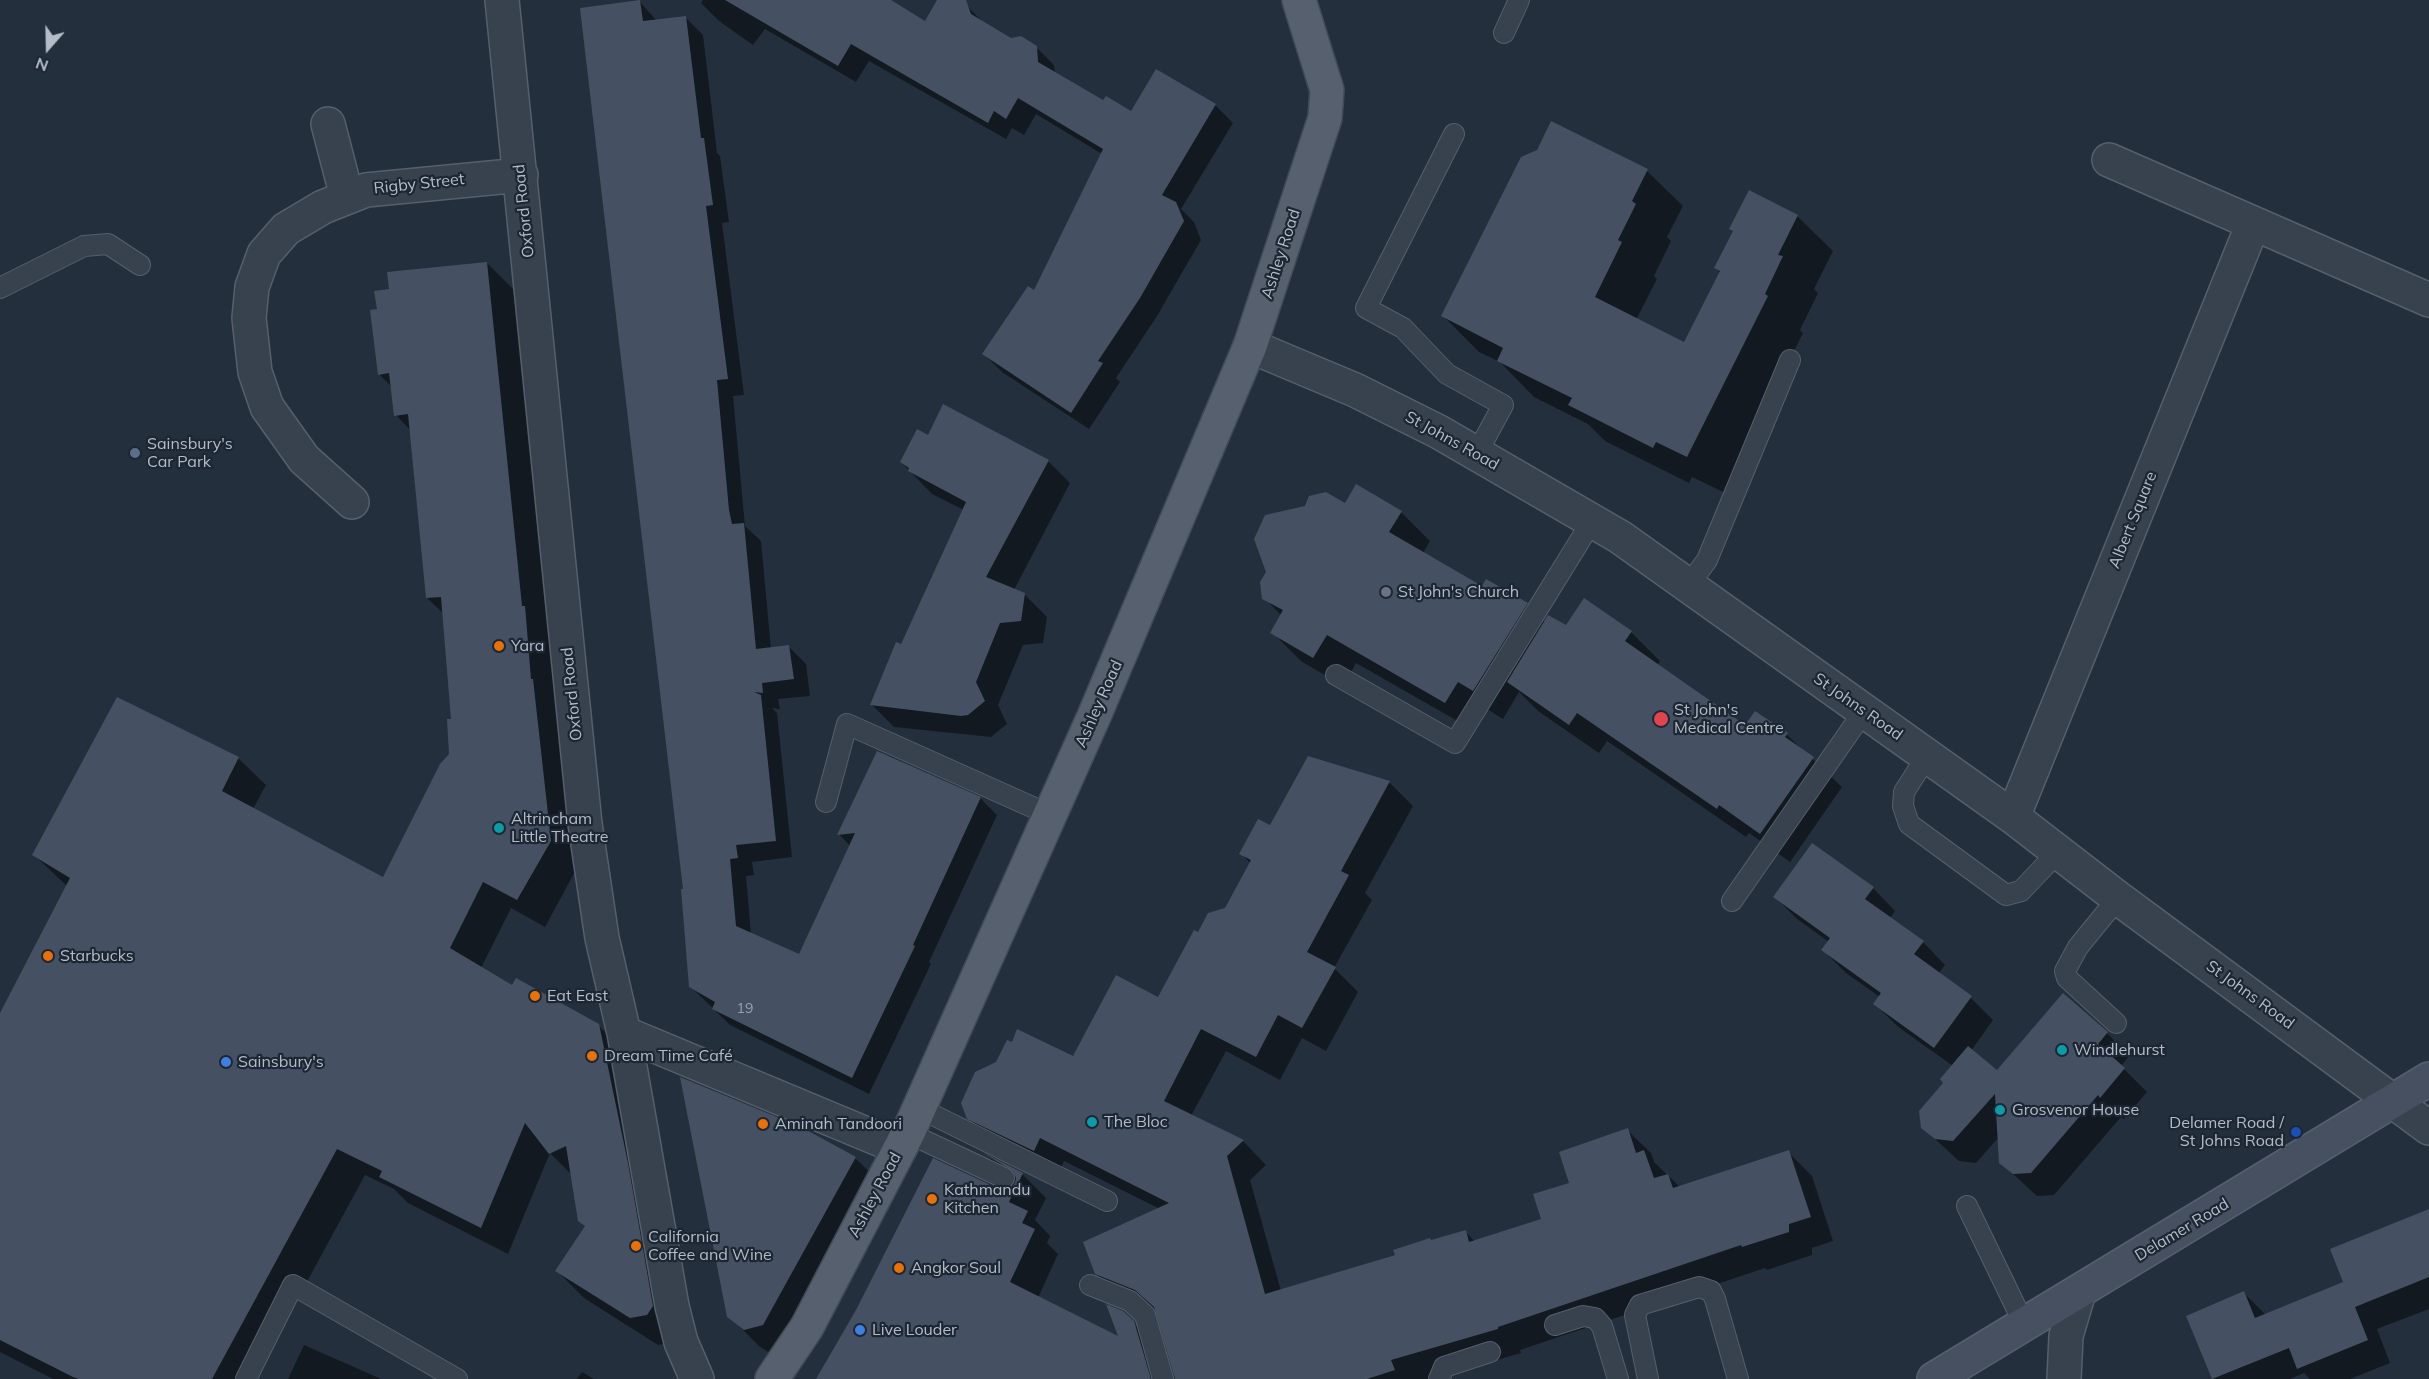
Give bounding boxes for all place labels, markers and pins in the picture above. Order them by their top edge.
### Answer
place label: Sainsbury's Car Park [147,434,233,472]
marker: Sainsbury's Car Park [128,446,142,460]
place label: St John's Church [1398,582,1519,602]
marker: St John's Church [1379,585,1393,599]
place label: Yara [511,636,544,656]
marker: Yara [492,639,506,653]
place label: St John's Medical Centre [1674,700,1784,738]
marker: St John's Medical Centre [1652,710,1670,728]
place label: Altrincham Little Theatre [511,809,609,847]
marker: Altrincham Little Theatre [492,821,506,835]
place label: Starbucks [60,946,134,966]
marker: Starbucks [41,949,55,963]
place label: Eat East [547,986,608,1006]
marker: Eat East [528,989,542,1003]
place label: Windlehurst [2074,1040,2165,1060]
marker: Windlehurst [2055,1043,2069,1057]
place label: Dream Time Café [604,1046,733,1066]
marker: Dream Time Café [585,1049,599,1063]
place label: Sainsbury's [238,1052,324,1072]
marker: Sainsbury's [219,1055,233,1069]
place label: Grosvenor House [2012,1100,2139,1120]
marker: Grosvenor House [1993,1103,2007,1117]
place label: The Bloc [1104,1112,1168,1132]
place label: Delamer Road / St Johns Road [2169,1113,2284,1151]
place label: Aminah Tandoori [775,1114,902,1134]
marker: The Bloc [1085,1115,1099,1129]
marker: Aminah Tandoori [756,1117,770,1131]
marker: Delamer Road / St Johns Road [2289,1125,2303,1139]
place label: Kathmandu Kitchen [944,1180,1031,1218]
marker: Kathmandu Kitchen [925,1192,939,1206]
place label: California Coffee and Wine [648,1227,772,1265]
marker: California Coffee and Wine [629,1239,643,1253]
place label: Angkor Soul [911,1258,1001,1278]
marker: Angkor Soul [892,1261,906,1275]
place label: Live Louder [872,1320,957,1340]
marker: Live Louder [853,1323,867,1337]

